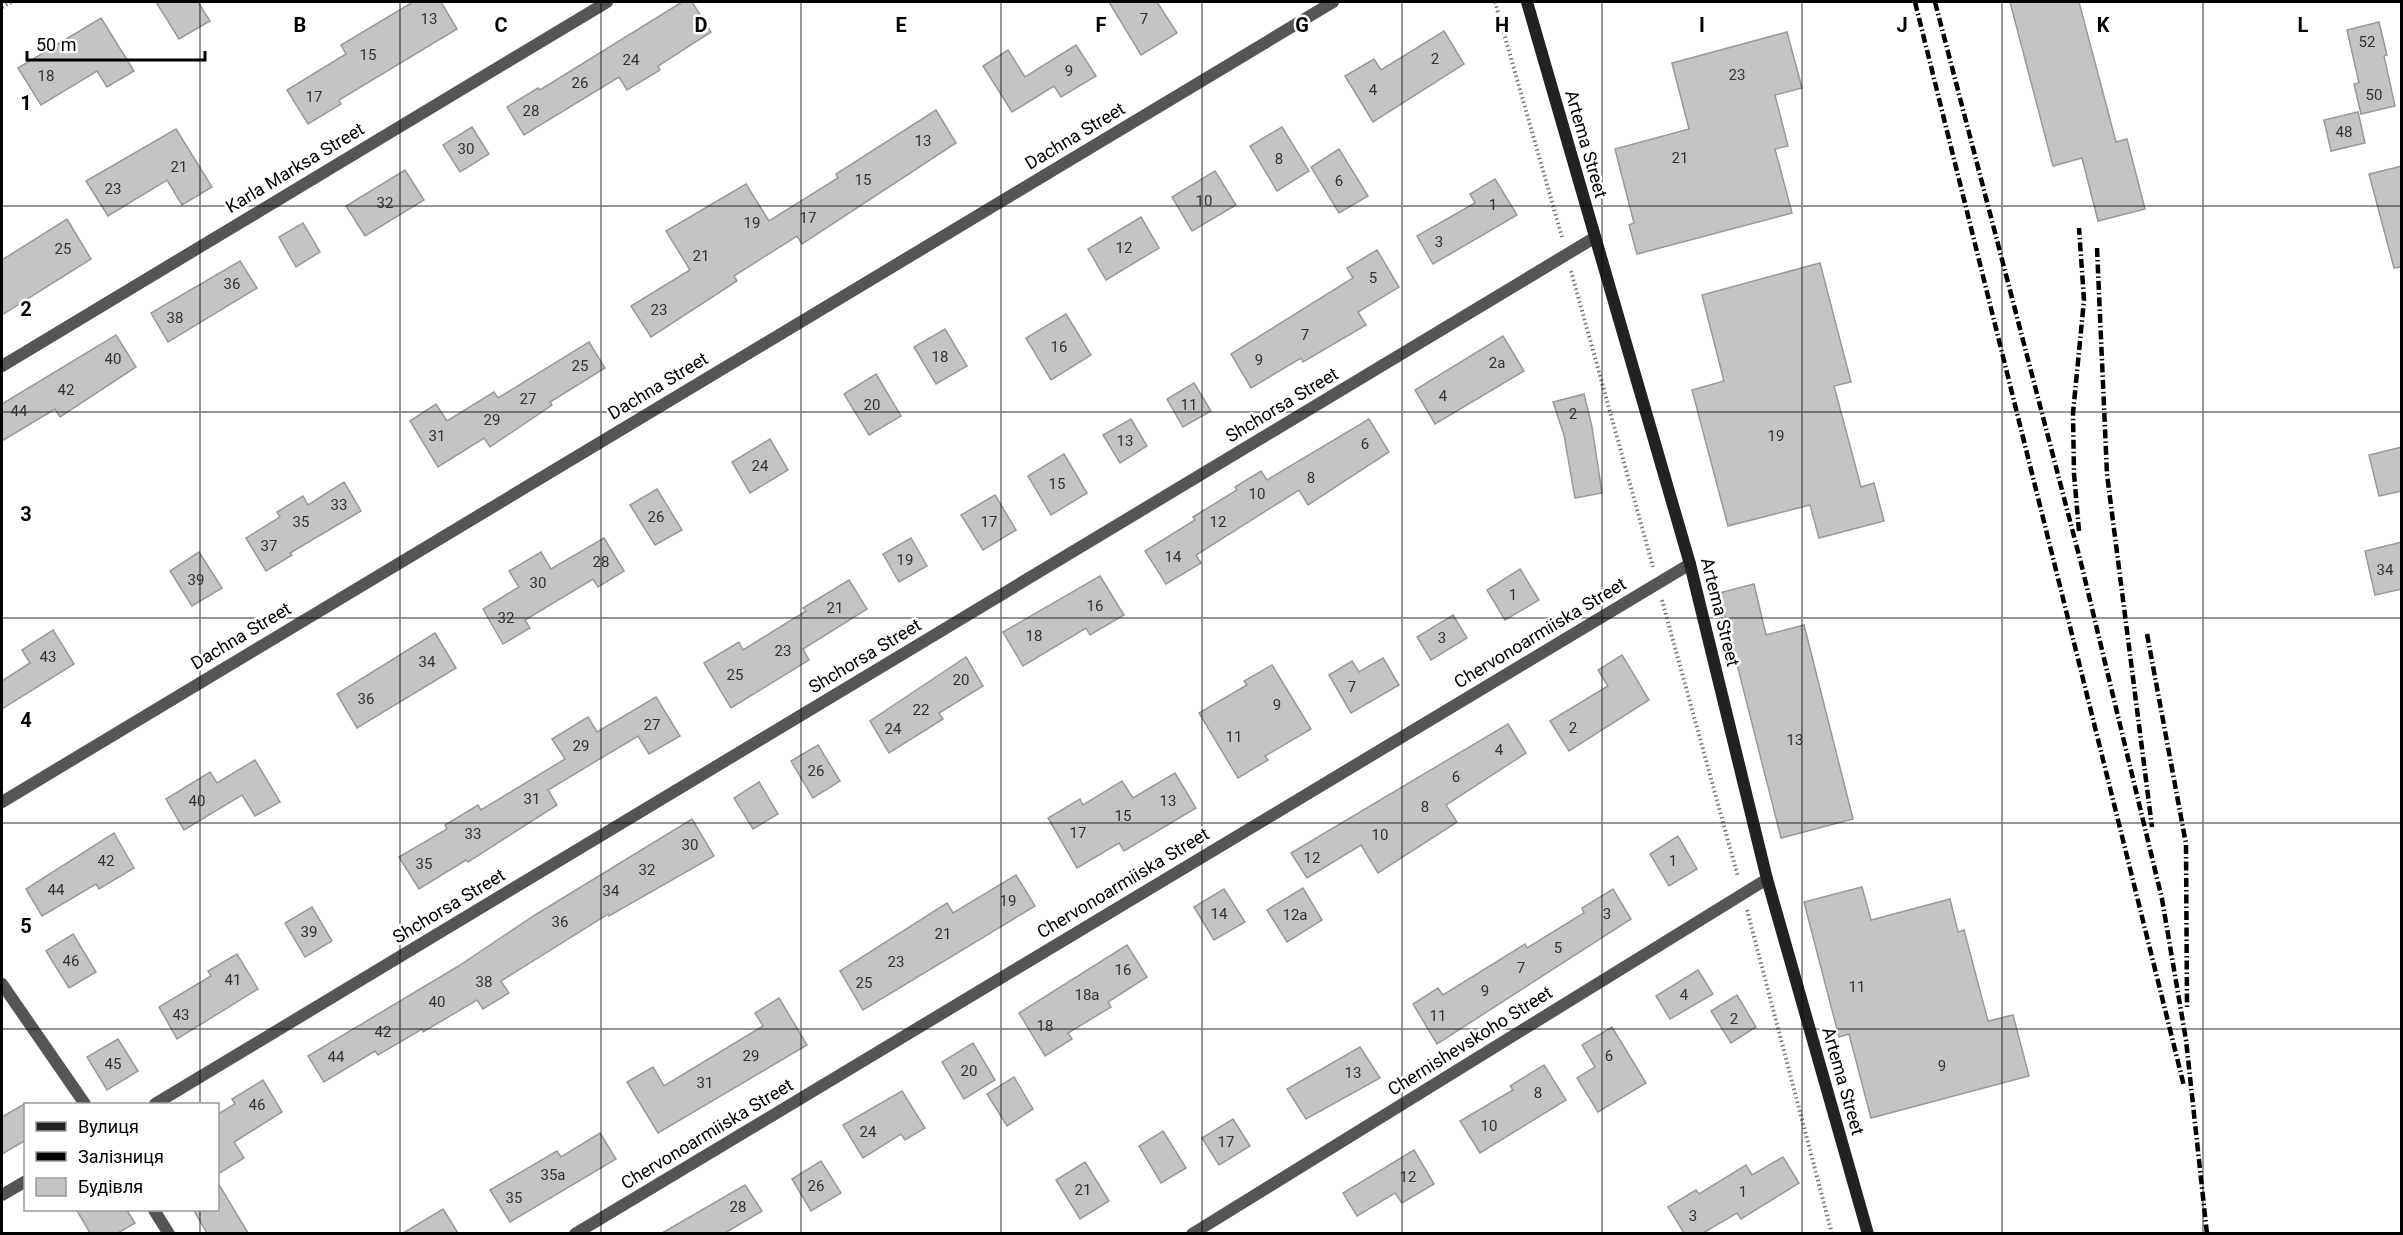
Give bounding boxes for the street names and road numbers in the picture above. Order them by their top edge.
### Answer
street label: Artema Street [1561,87,1612,200]
street label: Dachna Street [1021,98,1129,174]
street label: Karla Marksa Street [222,118,368,217]
street label: Dachna Street [604,348,712,424]
street label: Shchorsa Street [1222,363,1342,446]
street label: Artema Street [1697,555,1744,668]
street label: Chervonoarmiiska Street [1450,573,1630,692]
street label: Dachna Street [187,598,295,674]
street label: Shchorsa Street [805,614,925,697]
street label: Chervonoarmiiska Street [1033,823,1213,942]
street label: Shchorsa Street [389,864,509,947]
street label: Chernishevskoho Street [1384,981,1556,1100]
street label: Artema Street [1818,1024,1869,1137]
street label: Chervonoarmiiska Street [617,1074,797,1193]

